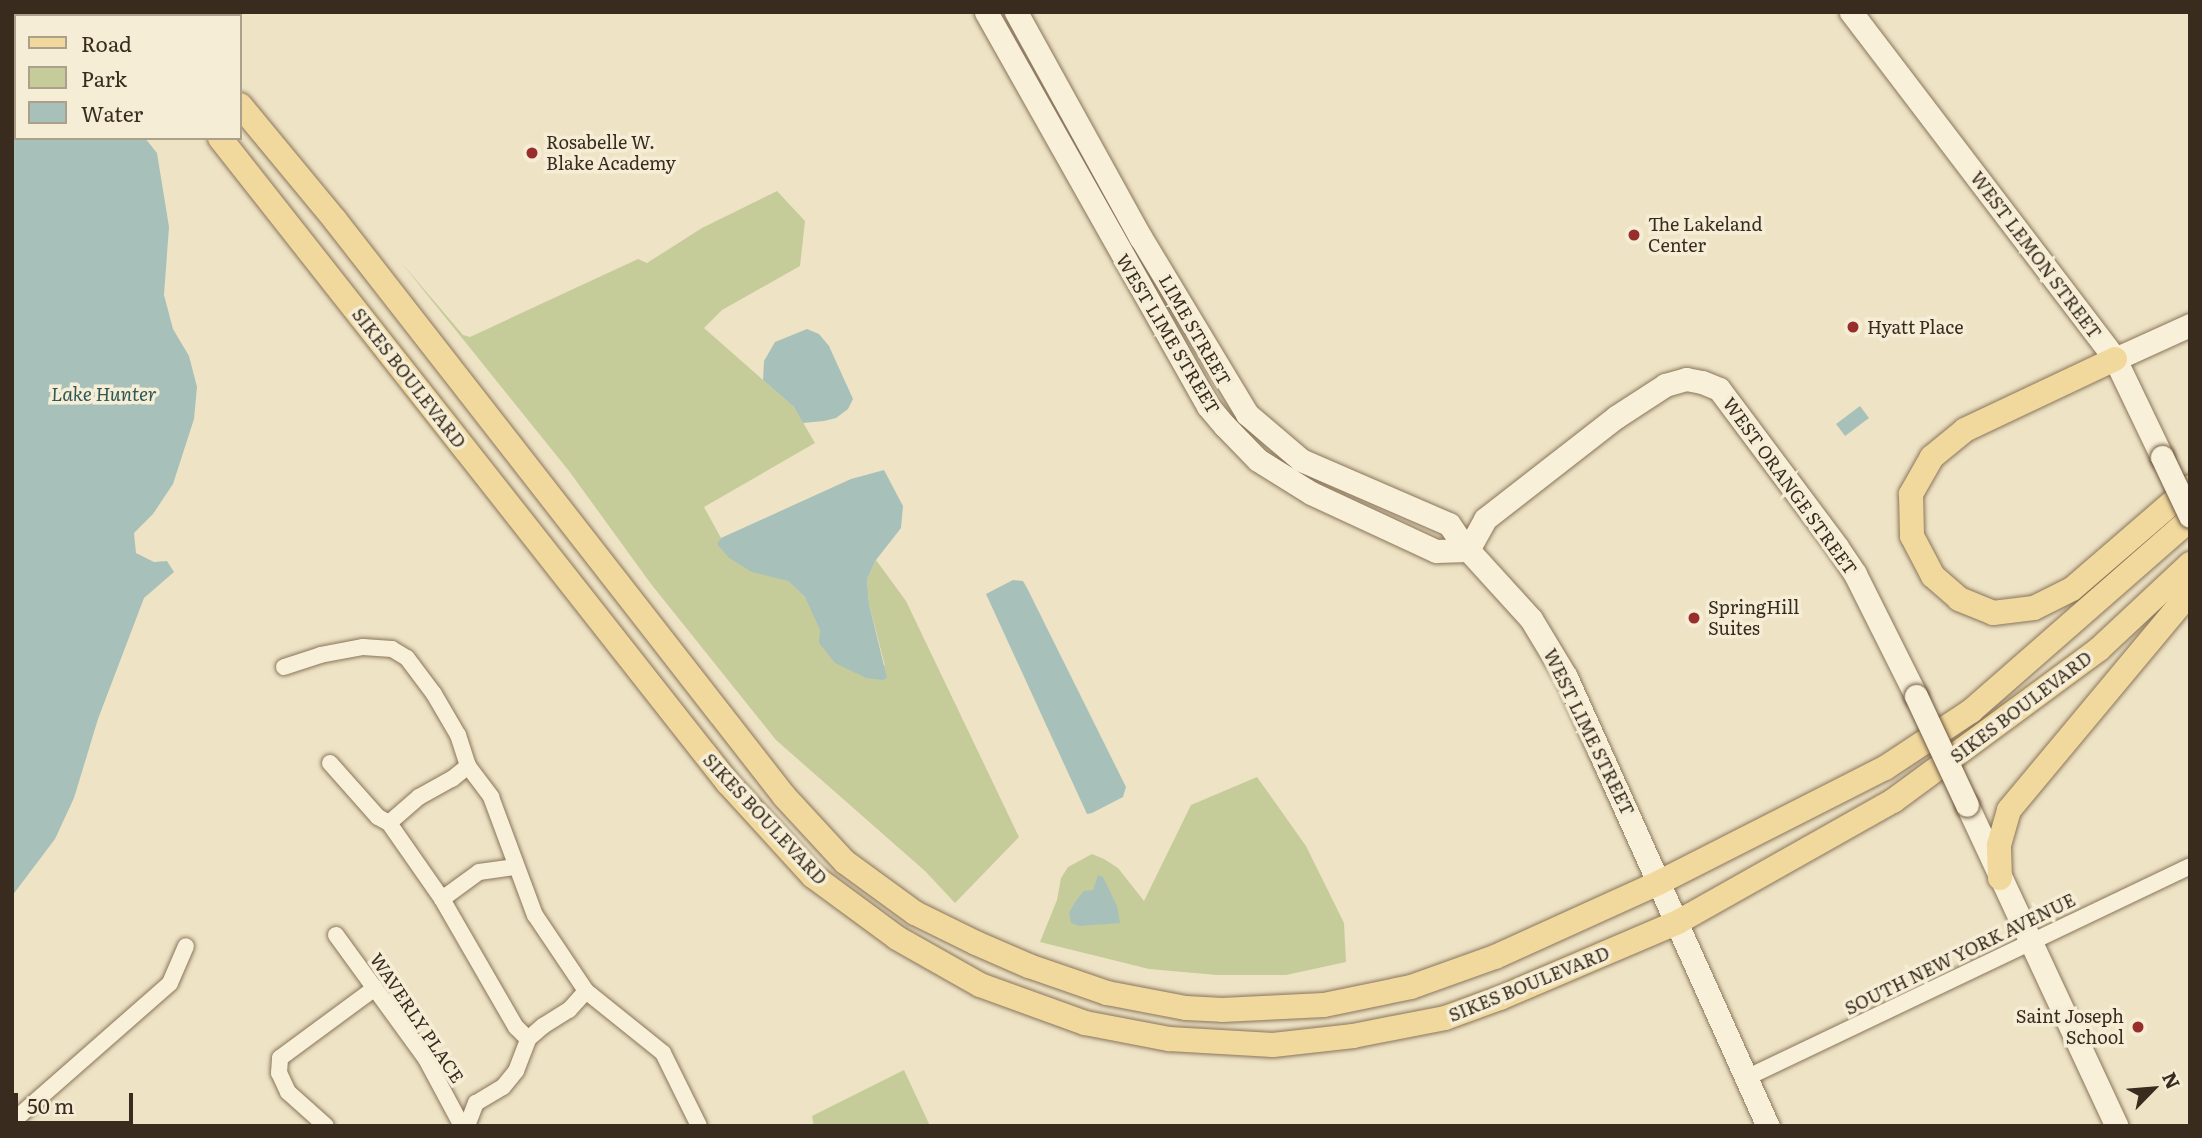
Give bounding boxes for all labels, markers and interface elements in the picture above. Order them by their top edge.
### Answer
legend [14,14,242,140]
text: Road [81,27,132,58]
text: Park [81,62,127,93]
text: Water [81,97,143,128]
place label: Rosabelle W. Blake Academy [546,132,676,174]
marker: Rosabelle W. Blake Academy [524,145,540,161]
street label: WEST LEMON STREET [1966,167,2106,343]
place label: The Lakeland Center [1648,214,1762,256]
marker: The Lakeland Center [1626,227,1642,243]
street label: WEST LIME STREET [1112,250,1224,418]
street label: LIME STREET [1155,271,1235,389]
street label: SIKES BOULEVARD [348,304,470,452]
place label: Hyatt Place [1867,316,1963,338]
marker: Hyatt Place [1845,319,1861,335]
water label: Lake Hunter [51,383,157,405]
street label: WEST ORANGE STREET [1718,393,1862,579]
place label: SpringHill Suites [1708,597,1799,640]
marker: SpringHill Suites [1686,610,1702,626]
street label: WEST LIME STREET [1539,645,1639,819]
street label: SIKES BOULEVARD [1946,647,2096,767]
street label: SIKES BOULEVARD [699,749,831,889]
street label: SOUTH NEW YORK AVENUE [1841,889,2079,1019]
street label: SIKES BOULEVARD [1445,942,1613,1026]
street label: WAVERLY PLACE [366,949,468,1087]
place label: Saint Joseph School [2016,1006,2124,1048]
marker: Saint Joseph School [2130,1019,2146,1035]
north arrow [2118,1054,2188,1124]
text: N [2156,1067,2188,1093]
scale bar [18,1078,136,1122]
text: 50 m [27,1089,74,1120]

